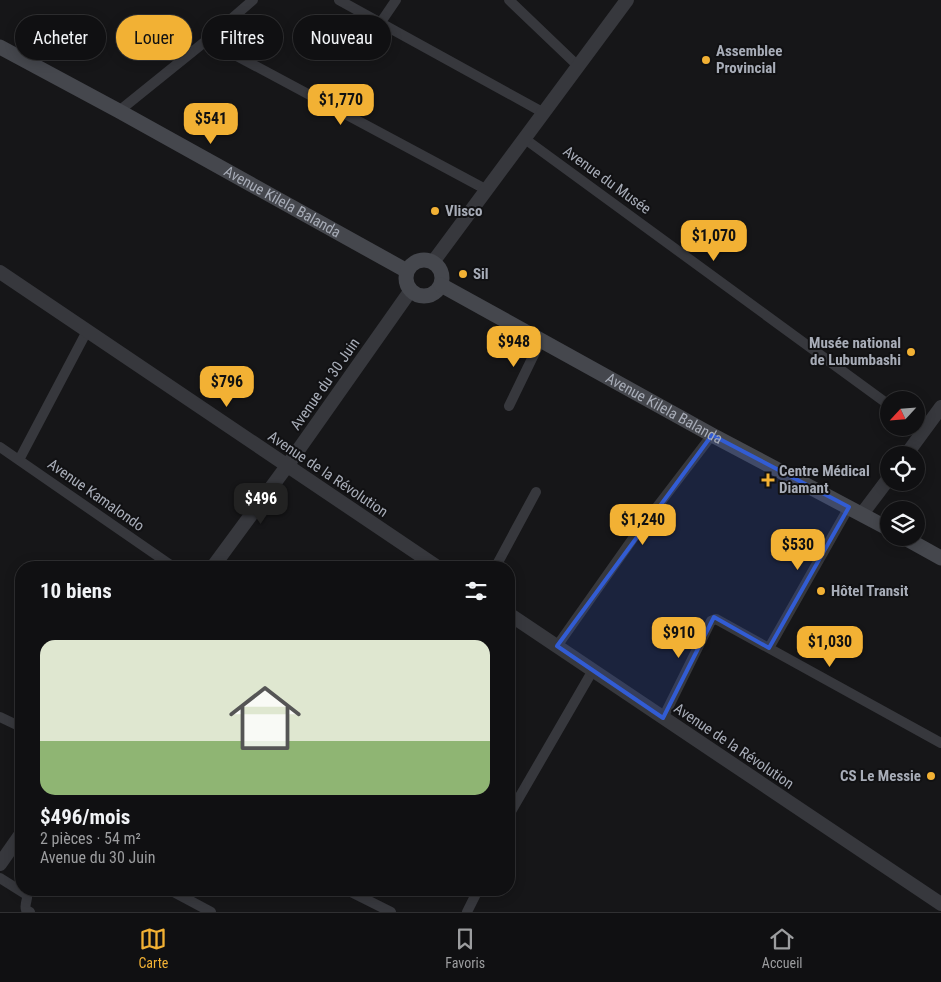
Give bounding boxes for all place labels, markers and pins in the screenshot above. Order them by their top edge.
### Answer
place label: Assemblee Provincial [716,42,782,77]
marker: Assemblee Provincial [700,54,712,66]
pin: $1,770 [300,84,382,126]
pin: $541 [181,102,241,145]
place label: Vlisco [445,202,482,220]
marker: Vlisco [429,205,441,217]
pin: $1,070 [673,220,755,262]
place label: Sil [473,265,489,283]
marker: Sil [457,268,469,280]
pin: $948 [484,326,544,368]
place label: Musée national de Lubumbashi [809,334,901,369]
marker: Musée national de Lubumbashi [905,346,917,358]
pin: $796 [197,366,257,408]
place label: Centre Médical Diamant [779,462,870,497]
marker: Centre Médical Diamant [761,473,775,487]
pin: $496 [231,482,291,525]
pin: $1,240 [602,504,684,546]
pin: $530 [768,528,828,571]
place label: Hôtel Transit [831,582,909,600]
marker: Hôtel Transit [815,585,827,597]
pin: $910 [649,616,709,659]
pin: $1,030 [789,626,871,668]
place label: CS Le Messie [840,767,921,785]
marker: CS Le Messie [925,770,937,782]

